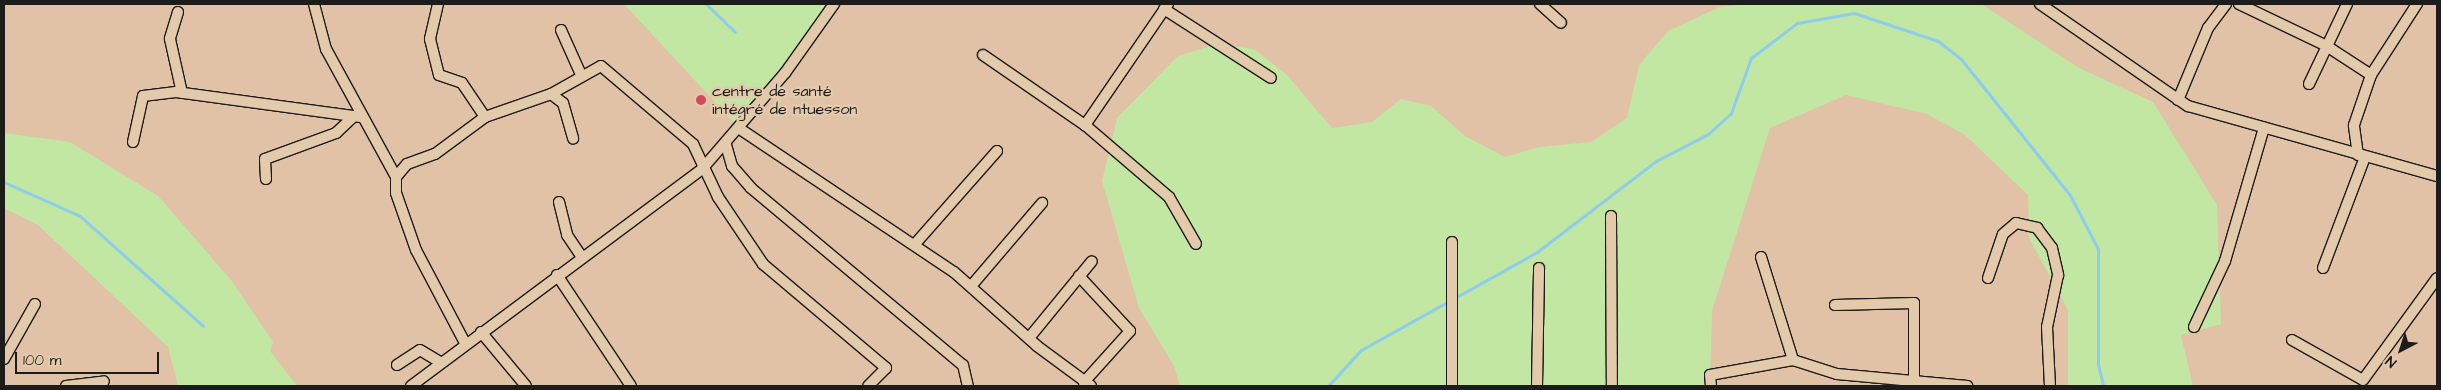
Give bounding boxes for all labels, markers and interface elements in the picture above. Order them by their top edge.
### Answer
place label: centre de santé intégré de ntuesson [712,81,857,119]
marker: centre de santé intégré de ntuesson [694,93,708,107]
north arrow [2376,325,2426,375]
scale bar [18,342,161,374]
text: 100 m [23,350,62,371]
text: N [2382,351,2401,372]

